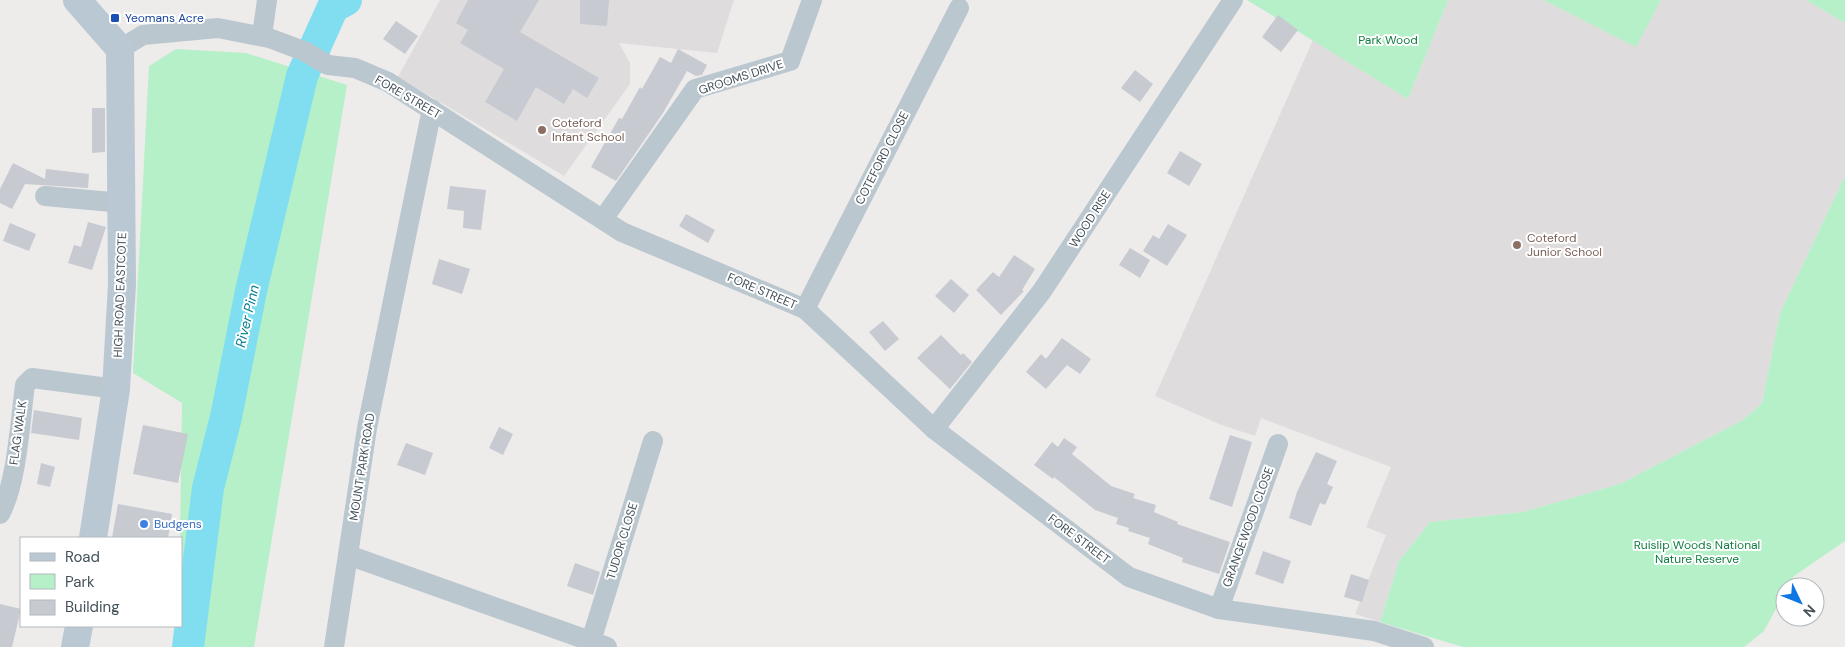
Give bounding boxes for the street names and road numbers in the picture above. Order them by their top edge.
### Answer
street label: GROOMS DRIVE [697,56,786,98]
street label: FORE STREET [372,72,444,122]
street label: COTEFORD CLOSE [852,109,912,207]
street label: WOOD RISE [1066,187,1115,251]
street label: HIGH ROAD EASTCOTE [110,232,130,358]
street label: FORE STREET [725,269,799,313]
street label: FLAG WALK [6,400,30,466]
street label: MOUNT PARK ROAD [346,412,378,522]
street label: GRANGEWOOD CLOSE [1219,464,1277,589]
street label: TUDOR CLOSE [603,500,641,581]
street label: FORE STREET [1045,510,1113,568]

